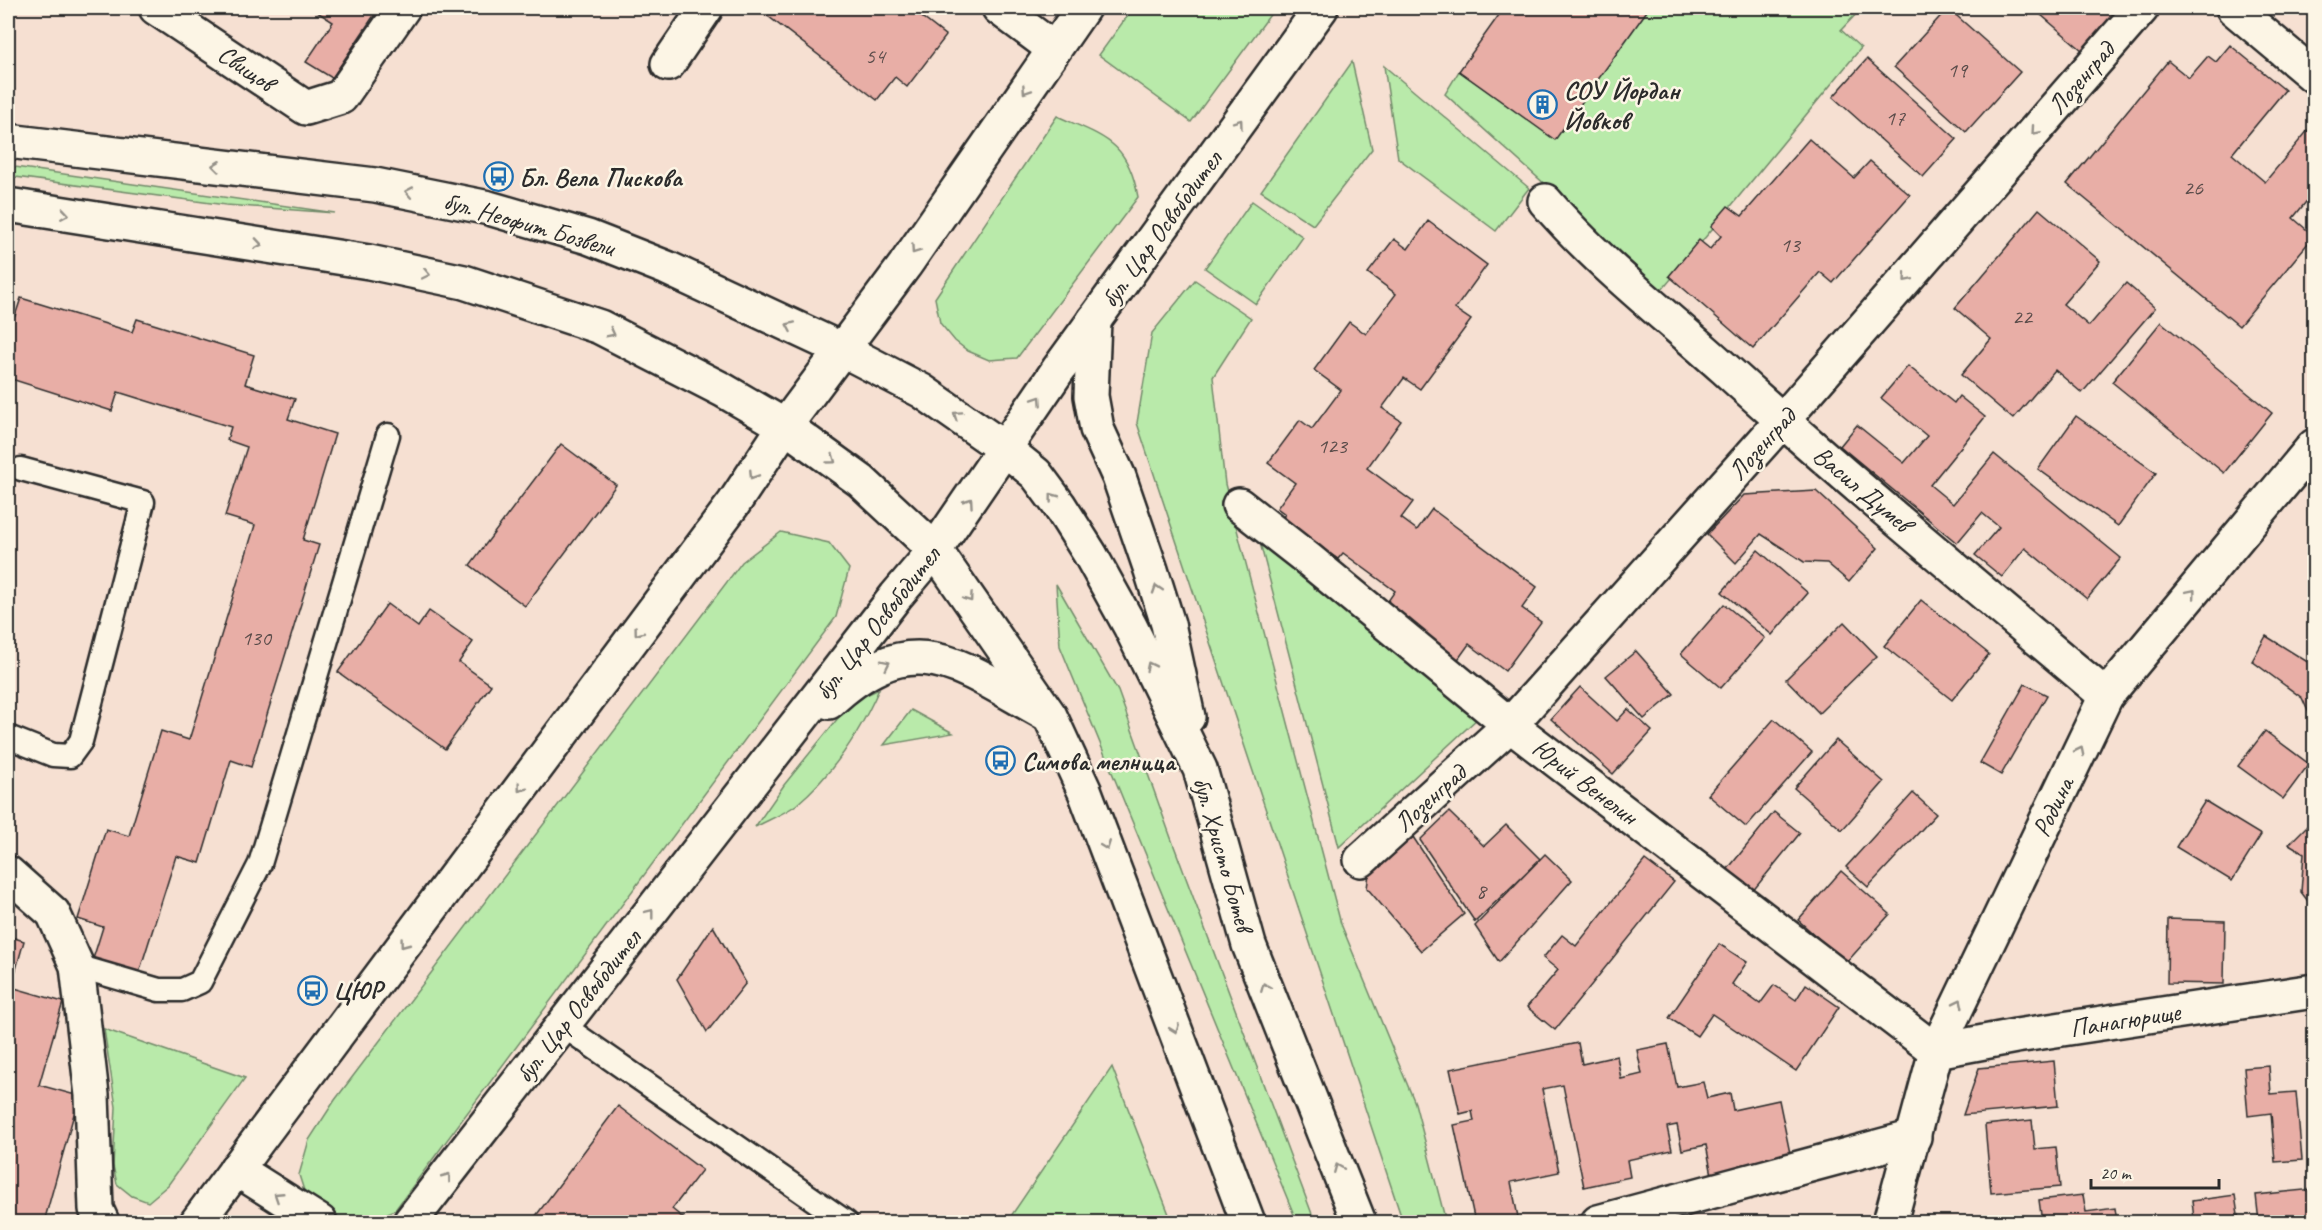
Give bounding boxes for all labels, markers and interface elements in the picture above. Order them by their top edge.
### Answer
street label: Лозенград [2040,33,2124,122]
street label: Свищов [211,37,285,102]
house number: 54 [865,42,887,70]
house number: 19 [1947,56,1969,84]
place label: СОУ Йордан Йовков [1564,74,1682,137]
one-way arrow [1022,83,1033,94]
building icon: СОУ Йордан Йовков [1527,89,1559,121]
house number: 17 [1885,104,1906,132]
one-way arrow [1231,119,1242,130]
one-way arrow [2031,124,2042,135]
street label: бул. Цар Освободител [1093,143,1230,314]
one-way arrow [211,161,221,173]
bus stop icon: Бл. Вела Пискова [482,161,514,193]
place label: Бл. Вела Пискова [519,161,684,194]
house number: 26 [2183,174,2204,202]
street label: бул. Неофит Бозвели [440,184,621,265]
one-way arrow [404,186,414,199]
one-way arrow [61,207,70,219]
house number: 13 [1780,231,1802,259]
one-way arrow [253,238,262,250]
one-way arrow [911,244,922,255]
one-way arrow [421,267,431,280]
one-way arrow [1903,271,1914,282]
house number: 22 [2012,303,2034,331]
one-way arrow [785,321,796,333]
one-way arrow [605,326,616,337]
one-way arrow [1031,396,1042,407]
street label: Лозенград [1721,399,1806,488]
one-way arrow [953,411,964,422]
house number: 123 [1317,432,1349,460]
street label: Васил Думев [1806,439,1922,543]
one-way arrow [826,453,837,464]
one-way arrow [749,468,760,479]
one-way arrow [1050,493,1061,504]
one-way arrow [961,498,973,508]
street label: бул. Цар Освободител [807,538,948,706]
one-way arrow [1152,584,1164,595]
one-way arrow [2185,589,2196,600]
one-way arrow [962,592,973,603]
house number: 130 [241,624,273,652]
one-way arrow [634,625,645,636]
one-way arrow [879,660,890,671]
one-way arrow [1145,662,1157,673]
street label: Юрий Венелин [1526,732,1646,834]
bus stop icon: Симова мелница [985,745,1017,777]
place label: Симова мелница [1022,745,1178,778]
one-way arrow [2072,746,2084,757]
street label: Лозенград [1387,755,1476,840]
street label: Родина [2025,770,2082,842]
street label: бул. Христо Ботев [1185,773,1262,939]
one-way arrow [517,781,528,792]
one-way arrow [1099,840,1111,851]
house number: 8 [1476,877,1488,905]
one-way arrow [642,909,653,920]
street label: бул. Цар Освободител [508,921,649,1089]
one-way arrow [400,937,411,948]
bus stop icon: ЦЮР [296,974,328,1006]
place label: ЦЮР [333,974,386,1007]
one-way arrow [1260,982,1273,993]
street label: Панагюрище [2068,995,2184,1045]
one-way arrow [1952,998,1964,1009]
one-way arrow [1168,1022,1180,1033]
scale bar [2091,1152,2218,1190]
text: 20 m [2100,1162,2133,1184]
one-way arrow [1333,1163,1345,1174]
one-way arrow [439,1172,450,1183]
one-way arrow [274,1191,284,1203]

